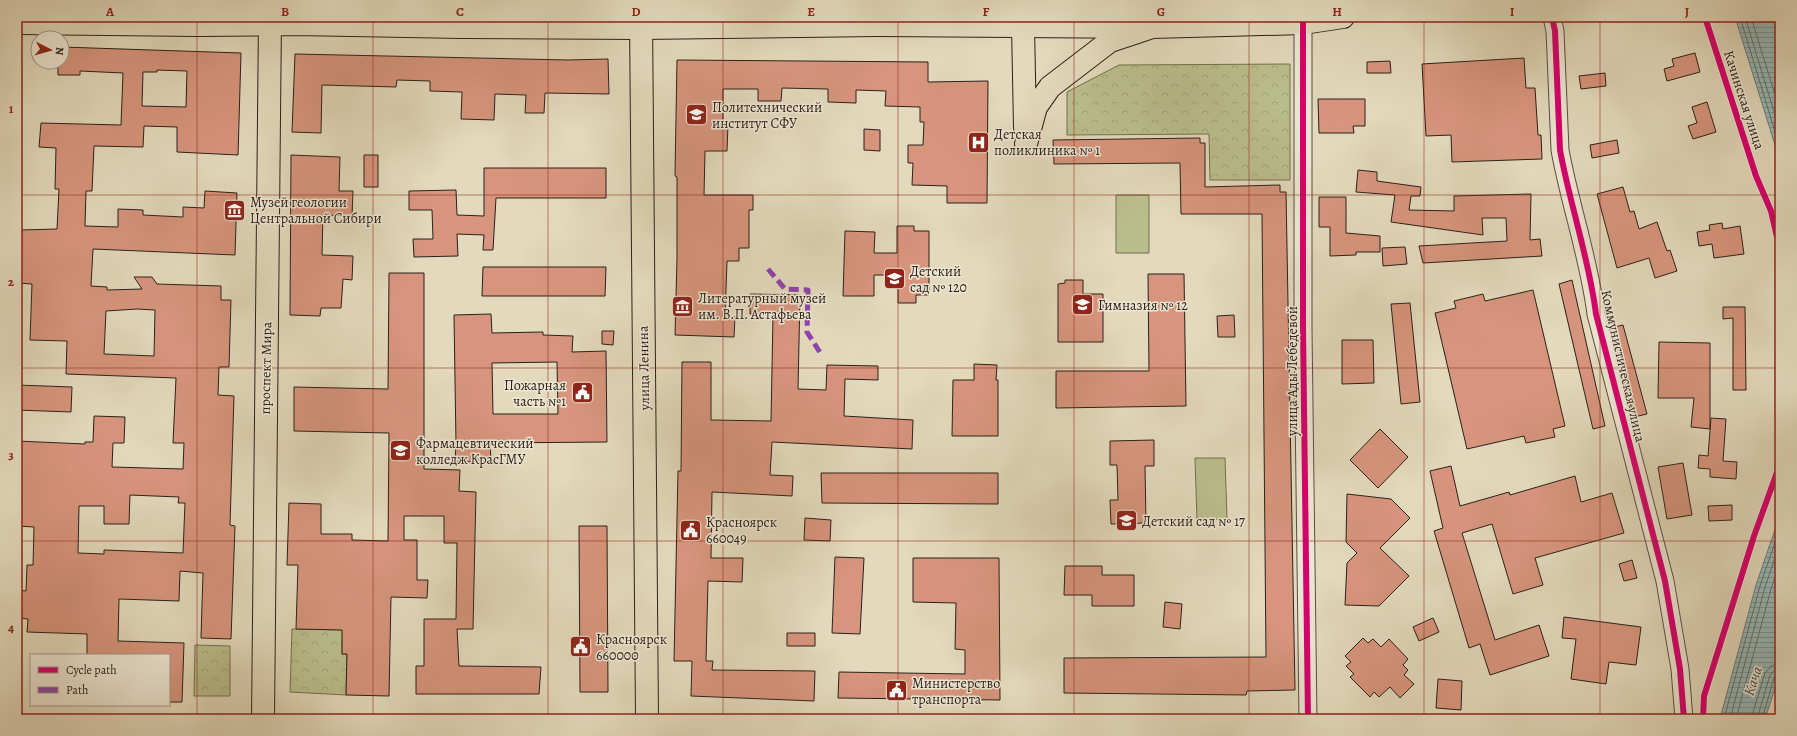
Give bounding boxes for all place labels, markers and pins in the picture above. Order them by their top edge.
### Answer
place label: Политехнический институт СФУ [712,98,822,133]
school or university icon: Политехнический институт СФУ [683,102,709,128]
place label: Детская поликлиника № 1 [994,125,1100,160]
hospital icon: Детская поликлиника № 1 [965,129,991,155]
place label: Музей геологии Центральной Сибири [250,193,382,228]
museum icon: Музей геологии Центральной Сибири [222,197,248,223]
place label: Детский сад № 120 [910,262,967,297]
school or university icon: Детский сад № 120 [881,266,907,292]
place label: Литературный музей им. В.П. Астафьева [698,289,826,324]
school or university icon: Гимназия № 12 [1070,292,1096,318]
museum icon: Литературный музей им. В.П. Астафьева [670,293,696,319]
place label: Гимназия № 12 [1098,296,1188,315]
place label: Пожарная часть №1 [504,376,566,411]
public building icon: Пожарная часть №1 [569,380,595,406]
place label: Фармацевтический колледж КрасГМУ [416,434,534,469]
school or university icon: Фармацевтический колледж КрасГМУ [387,438,413,464]
school or university icon: Детский сад № 17 [1113,508,1139,534]
place label: Детский сад № 17 [1142,512,1245,531]
place label: Красноярск 660049 [706,513,777,548]
public building icon: Красноярск 660049 [677,517,703,543]
place label: Красноярск 660000 [596,630,667,665]
public building icon: Красноярск 660000 [568,634,594,660]
place label: Министерство транспорта [912,674,1000,709]
public building icon: Министерство транспорта [884,678,910,704]

